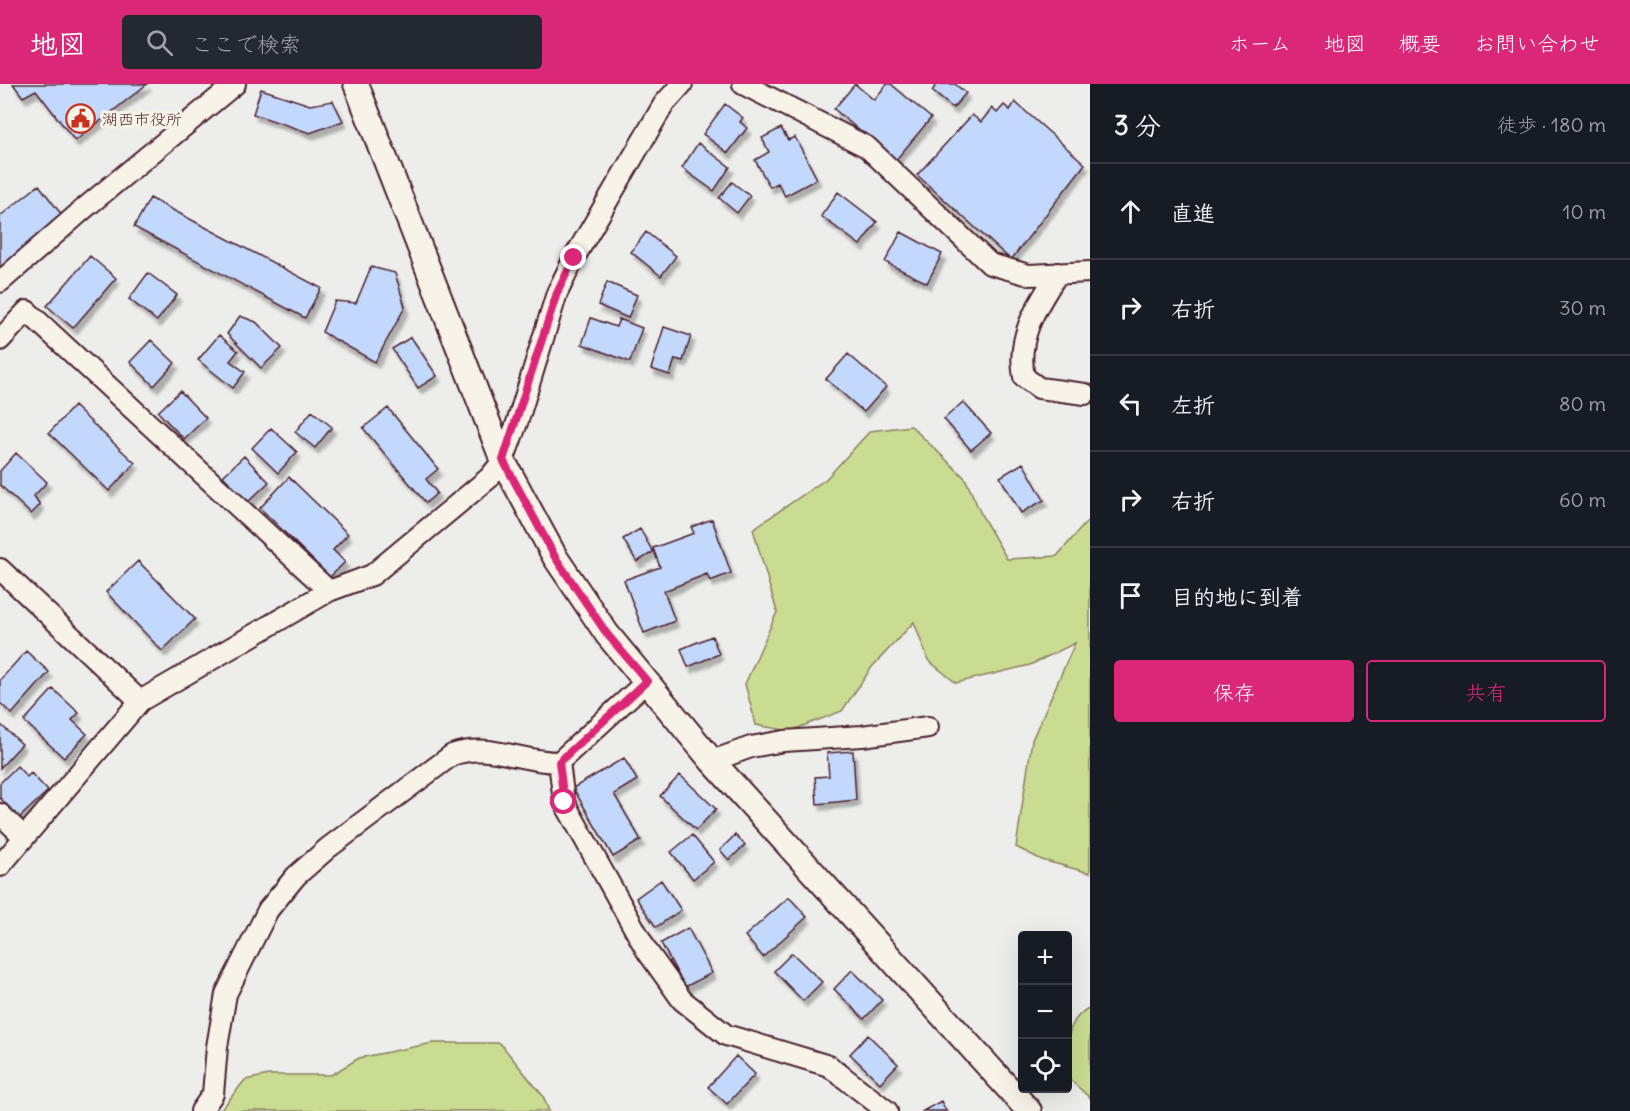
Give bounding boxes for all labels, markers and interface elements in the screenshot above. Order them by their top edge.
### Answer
search box [122,15,542,69]
text: 地図 [30,26,86,62]
icon: search [143,26,176,59]
text: ここで検索 [191,30,301,58]
text: ホーム [1229,30,1291,57]
text: 地図 [1324,30,1366,57]
text: 概要 [1399,30,1441,57]
text: お問い合わせ [1474,30,1600,57]
public building icon: 湖西市役所 [65,103,97,135]
place label: 湖西市役所 [102,109,182,129]
text: 3 分 [1114,109,1161,142]
text: 徒歩 · 180 m [1497,112,1606,137]
icon: ahead [1114,195,1147,228]
text: 直進 [1171,199,1215,227]
text: 10 m [1563,199,1606,224]
route end [560,244,586,270]
icon: right [1114,291,1147,324]
text: 右折 [1171,295,1215,323]
text: 30 m [1559,295,1606,320]
icon: left [1114,387,1147,420]
text: 左折 [1171,391,1215,419]
text: 80 m [1559,391,1606,416]
icon: right [1114,483,1147,516]
text: 右折 [1171,487,1215,515]
text: 60 m [1559,487,1606,512]
icon: arrive [1114,579,1147,612]
text: 目的地に到着 [1171,583,1303,611]
button: 保存 [1114,660,1354,722]
button: 共有 [1366,660,1606,722]
route start [550,788,576,814]
map controls [1018,931,1072,1093]
button: + [1018,931,1072,985]
button: − [1018,985,1072,1039]
button: locate [1018,1039,1072,1093]

